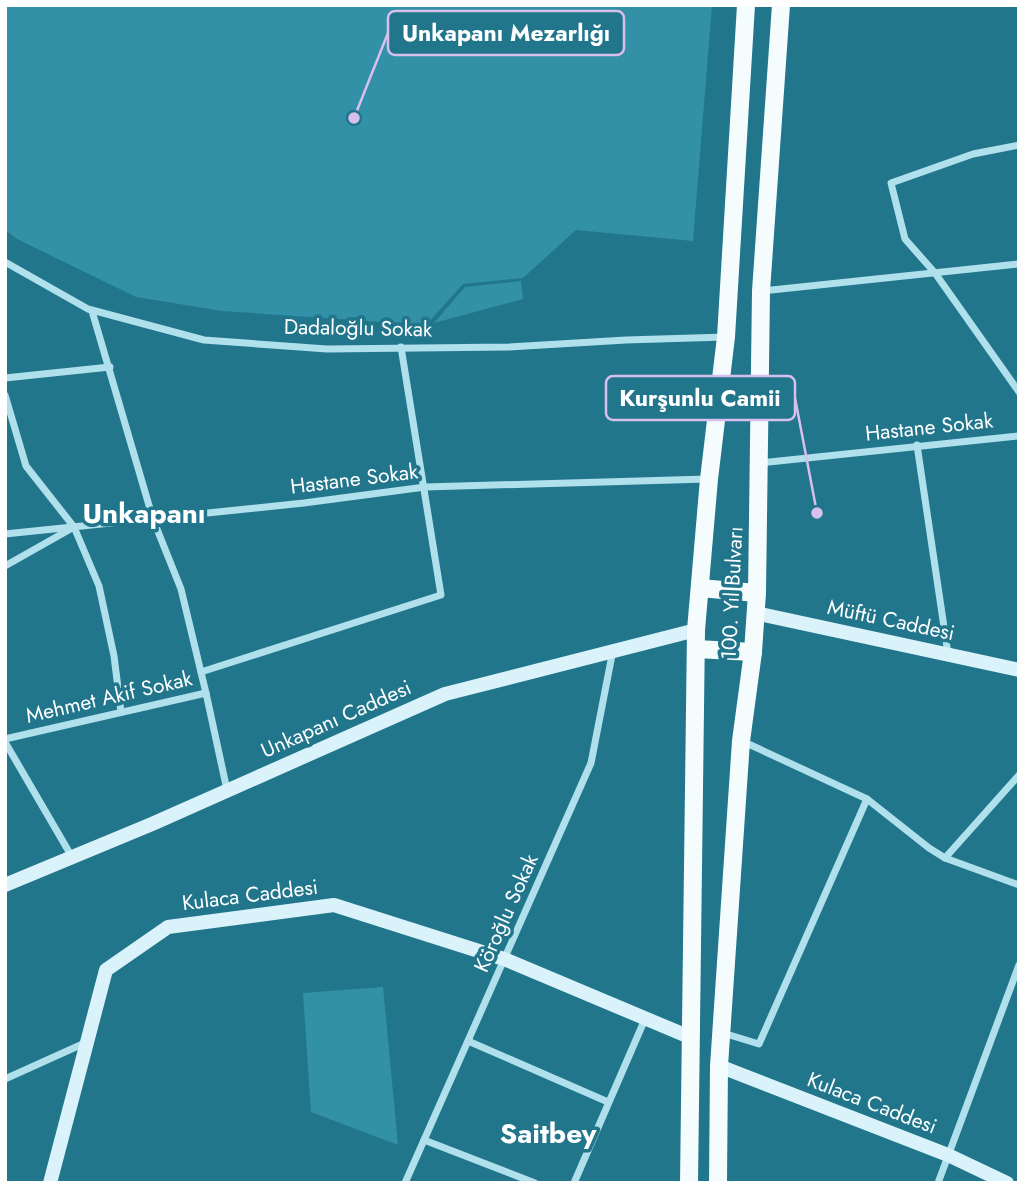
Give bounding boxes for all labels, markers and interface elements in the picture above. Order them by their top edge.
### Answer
callout: Unkapanı Mezarlığı [388,11,624,55]
text: Unkapanı Mezarlığı [402,16,610,50]
street label: Dadaloğlu Sokak [284,312,433,344]
callout: Kurşunlu Camii [606,376,795,420]
text: Kurşunlu Camii [619,381,781,415]
street label: Hastane Sokak [864,405,995,449]
street label: Hastane Sokak [288,456,420,502]
district label: Unkapanı [82,493,206,534]
street label: 100. Yıl Bulvarı [714,526,750,660]
street label: Müftü Caddesi [825,592,957,648]
street label: Mehmet Akif Sokak [23,663,196,731]
street label: Unkapanı Caddesi [256,672,416,766]
street label: Köroğlu Sokak [467,848,546,977]
street label: Kulaca Caddesi [180,872,320,918]
street label: Kulaca Caddesi [803,1064,941,1142]
district label: Saitbey [500,1113,597,1154]

